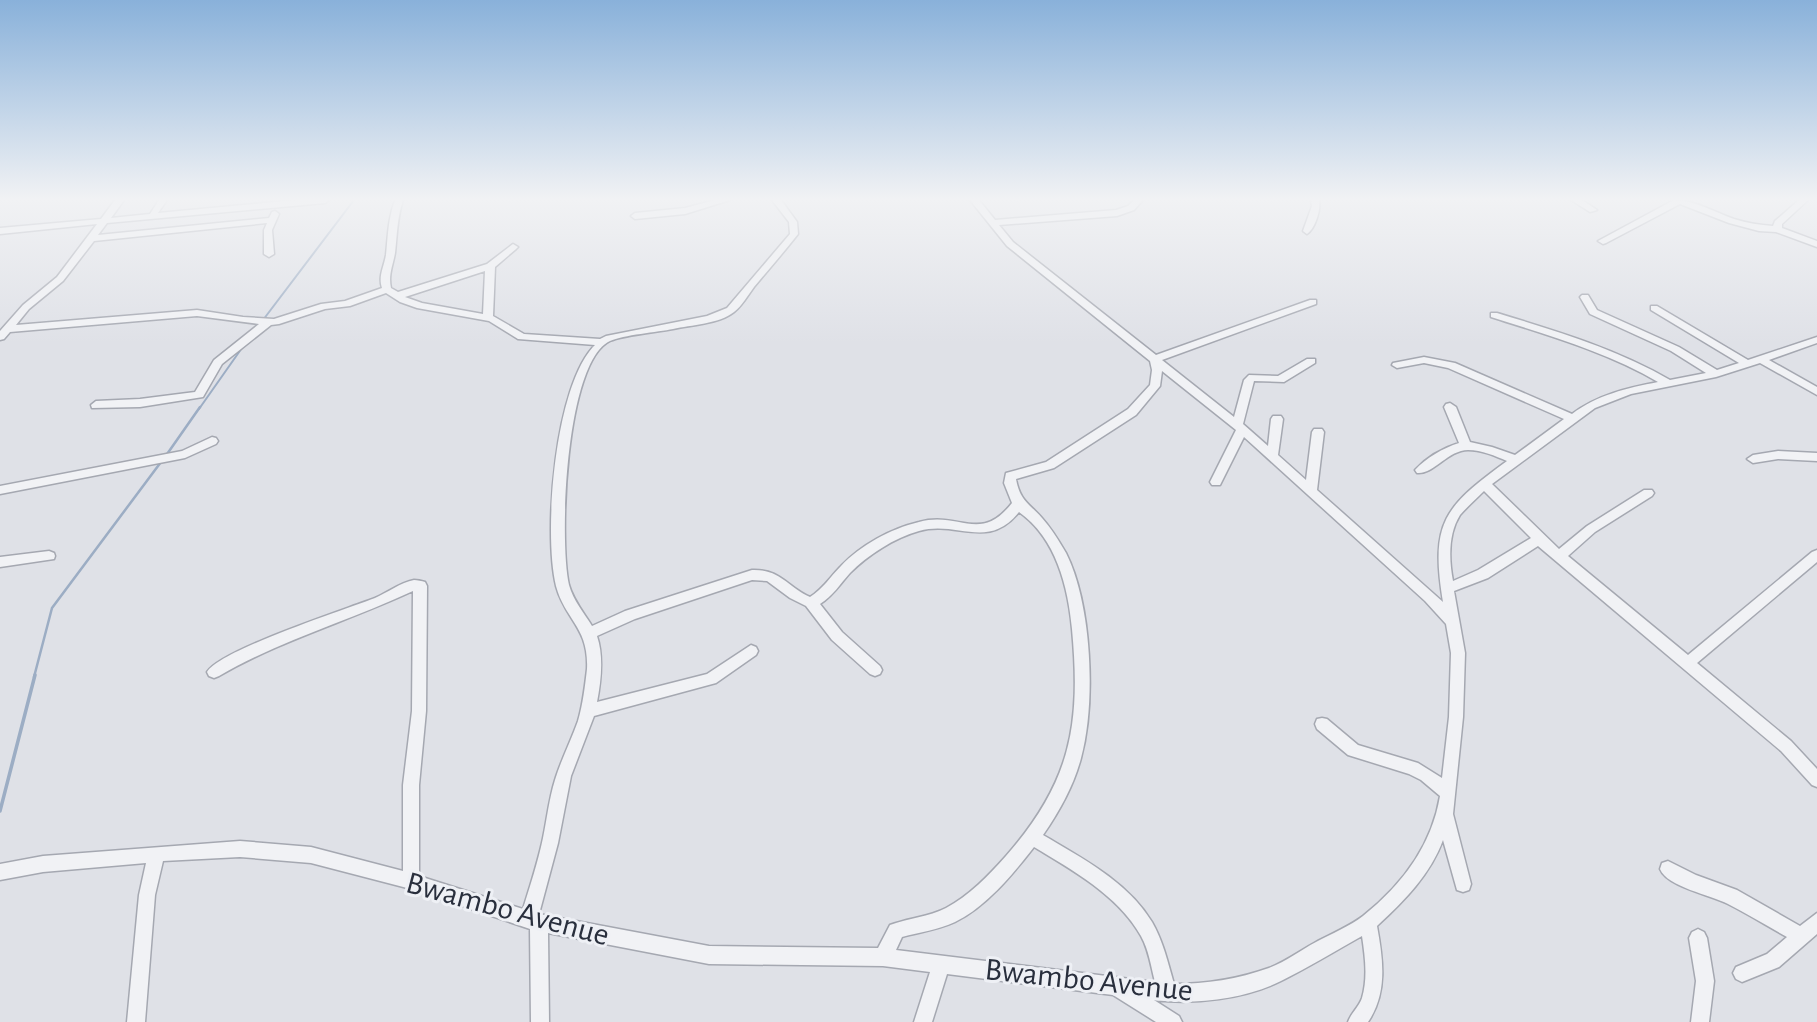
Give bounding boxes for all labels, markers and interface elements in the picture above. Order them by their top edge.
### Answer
street label: Bwambo Avenue [403,866,613,951]
street label: Bwambo Avenue [983,953,1195,1007]

